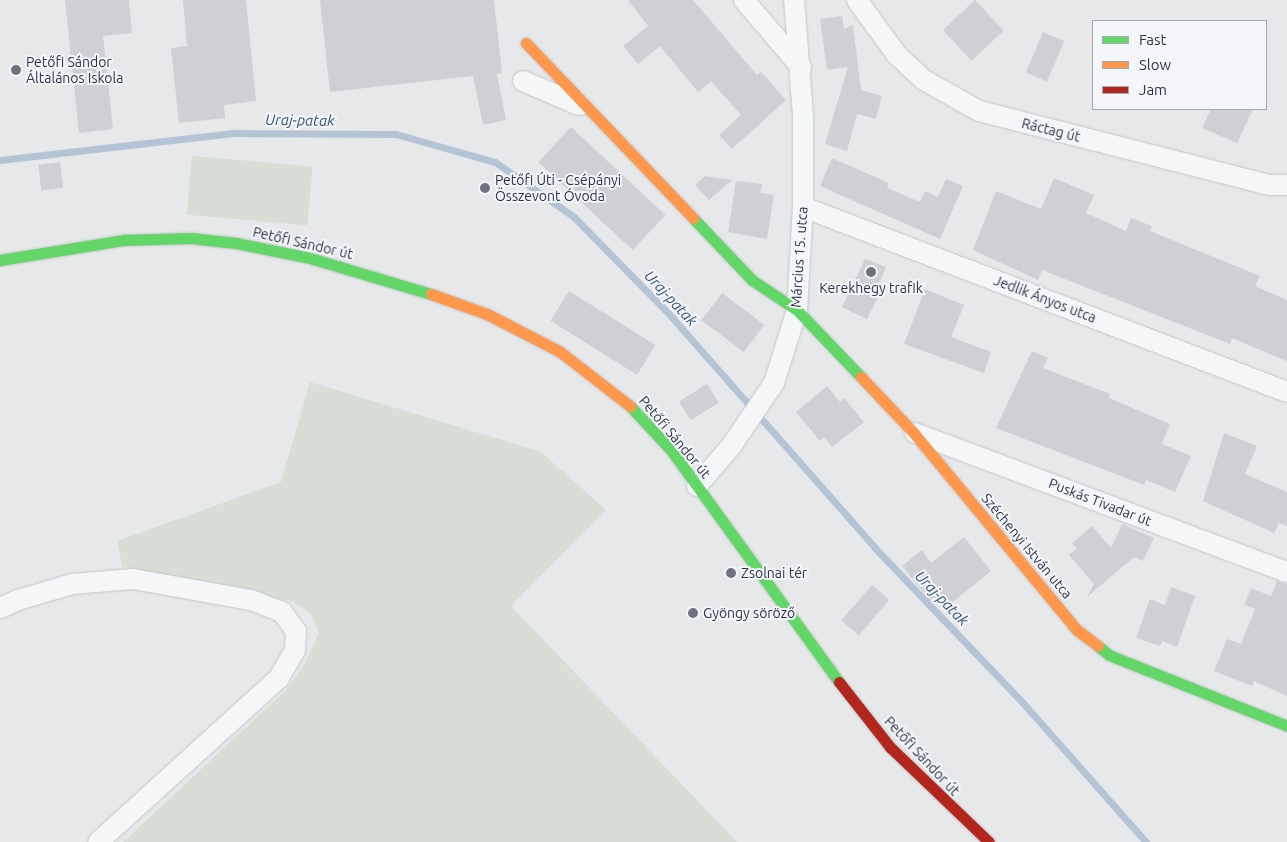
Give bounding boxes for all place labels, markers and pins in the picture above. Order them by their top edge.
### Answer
place label: Petőfi Sándor Általános Iskola [26,54,123,86]
marker: Petőfi Sándor Általános Iskola [10,64,22,76]
place label: Petőfi Úti - Csépányi Összevont Óvoda [495,172,621,204]
marker: Petőfi Úti - Csépányi Összevont Óvoda [479,182,491,194]
marker: Kerekhegy trafik [865,266,877,278]
place label: Kerekhegy trafik [819,280,923,296]
place label: Zsolnai tér [741,565,807,581]
marker: Zsolnai tér [725,567,737,579]
place label: Gyöngy söröző [703,605,795,621]
marker: Gyöngy söröző [687,607,699,619]

